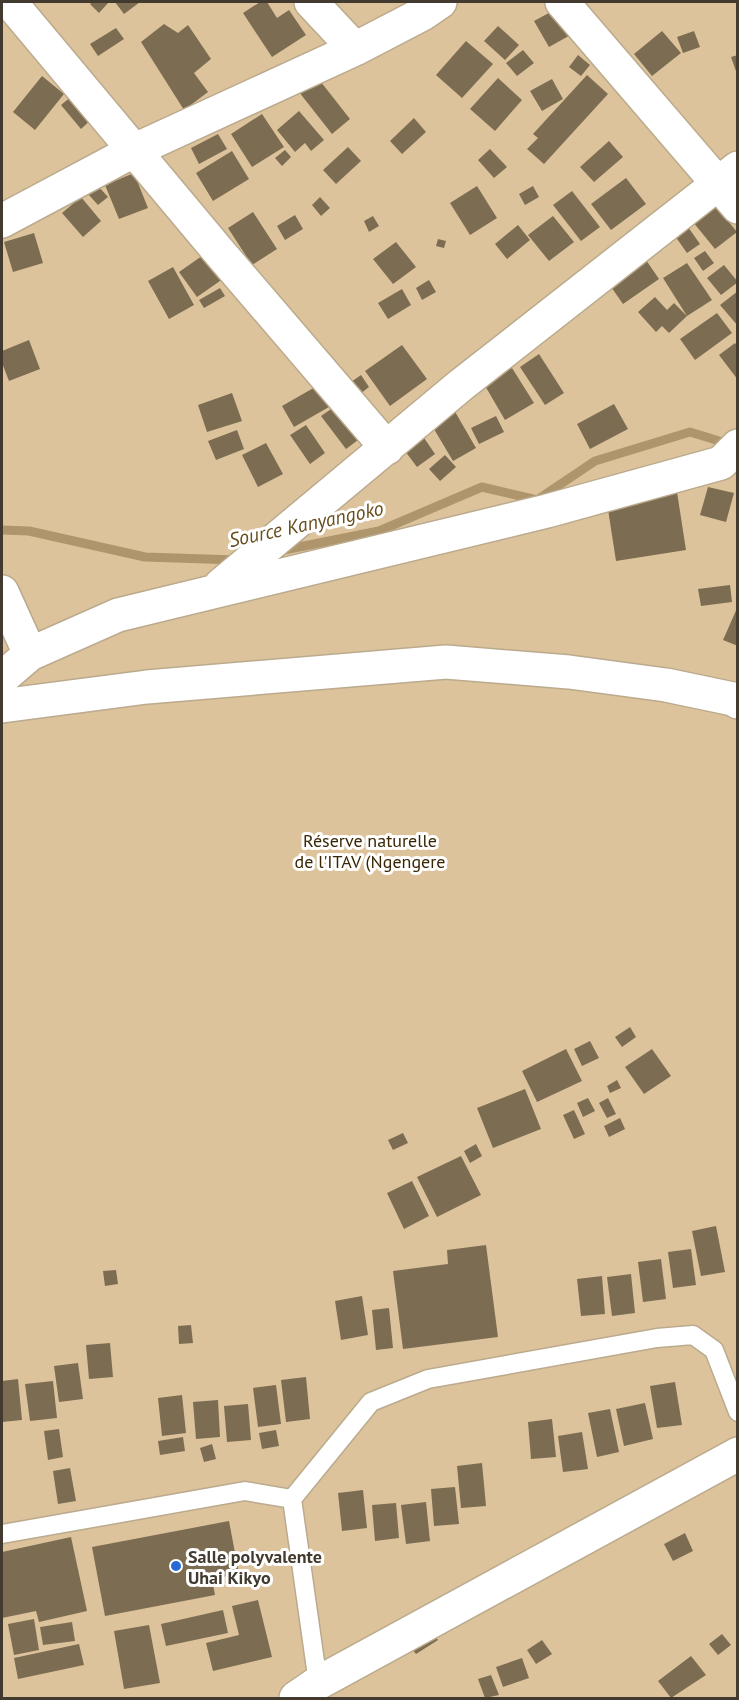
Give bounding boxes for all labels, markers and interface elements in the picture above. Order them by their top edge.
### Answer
water label: Source Kanyangoko [226,495,386,553]
park label: Réserve naturelle de l'ITAV (Ngengere [295,829,445,873]
place label: Salle polyvalente Uhai Kikyo [188,1545,322,1589]
marker: Salle polyvalente Uhai Kikyo [169,1559,183,1573]

